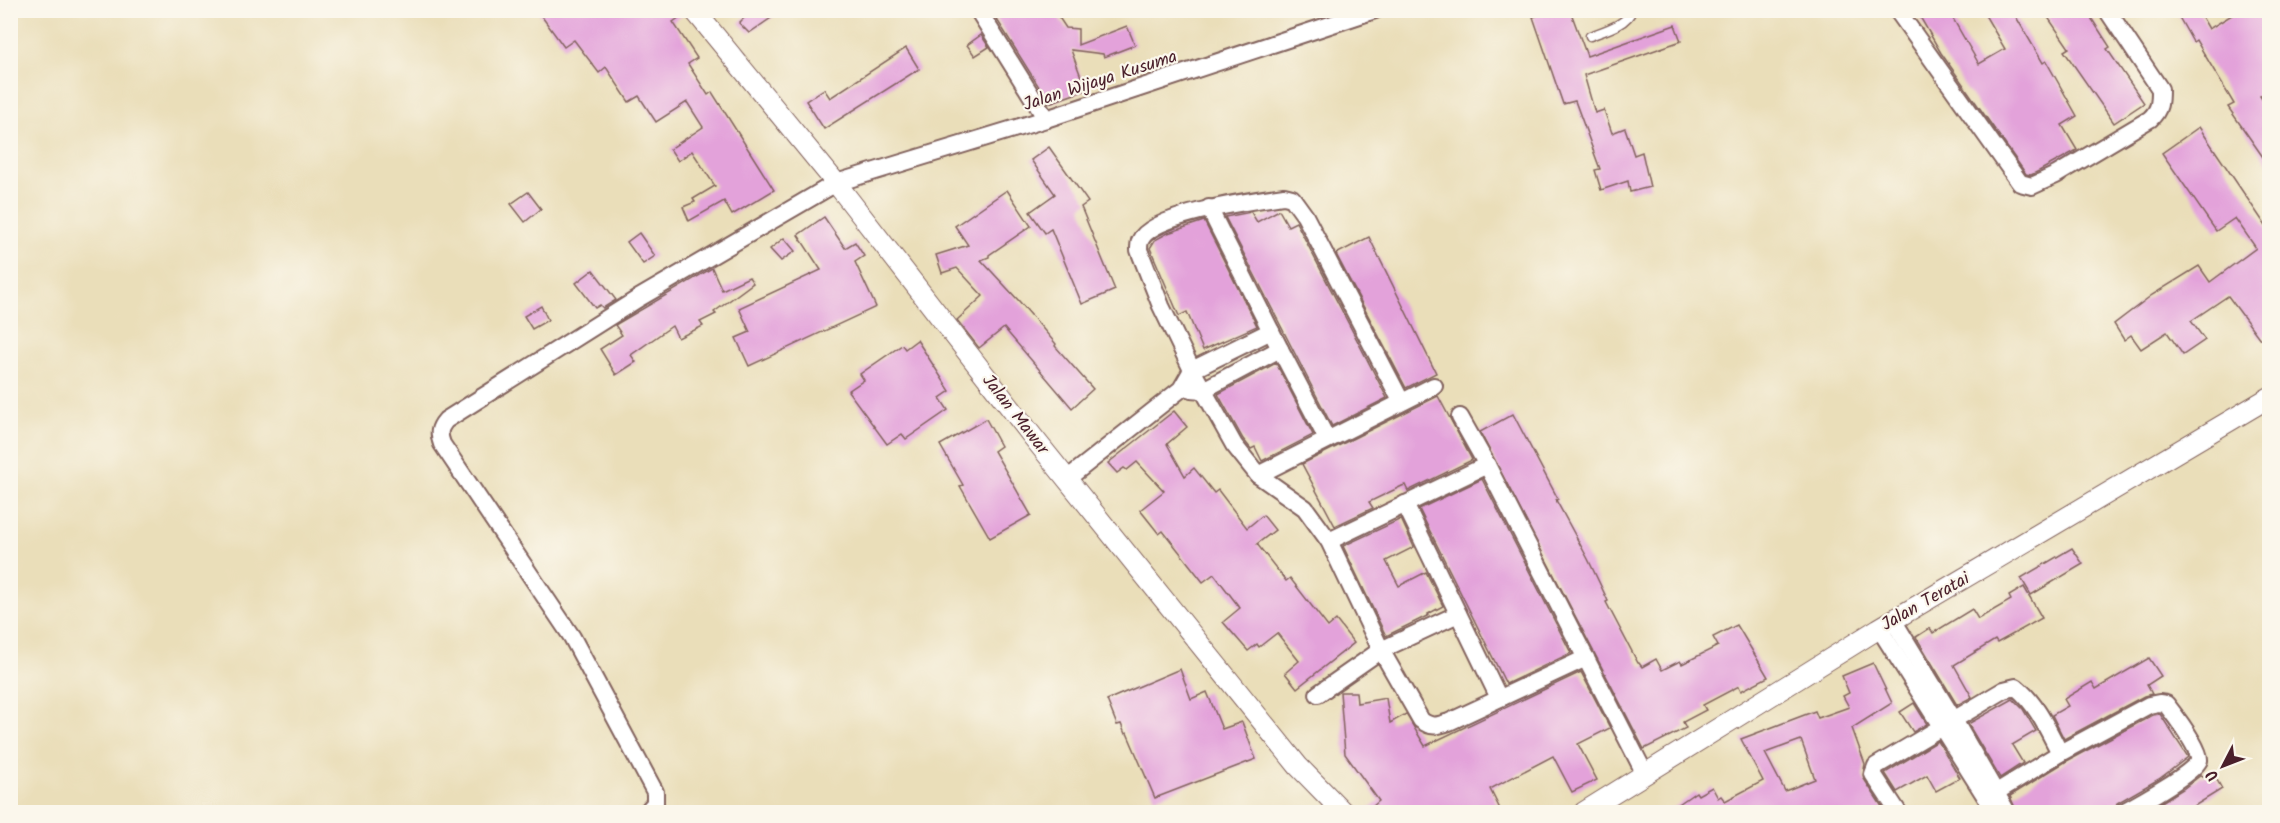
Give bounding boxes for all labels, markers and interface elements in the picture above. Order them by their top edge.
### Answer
street label: Jalan Wijaya Kusuma [1020,43,1181,120]
street label: Jalan Mawar [974,368,1056,462]
street label: Jalan Teratai [1876,565,1976,639]
north arrow [2193,736,2253,796]
text: U [2200,763,2225,787]

